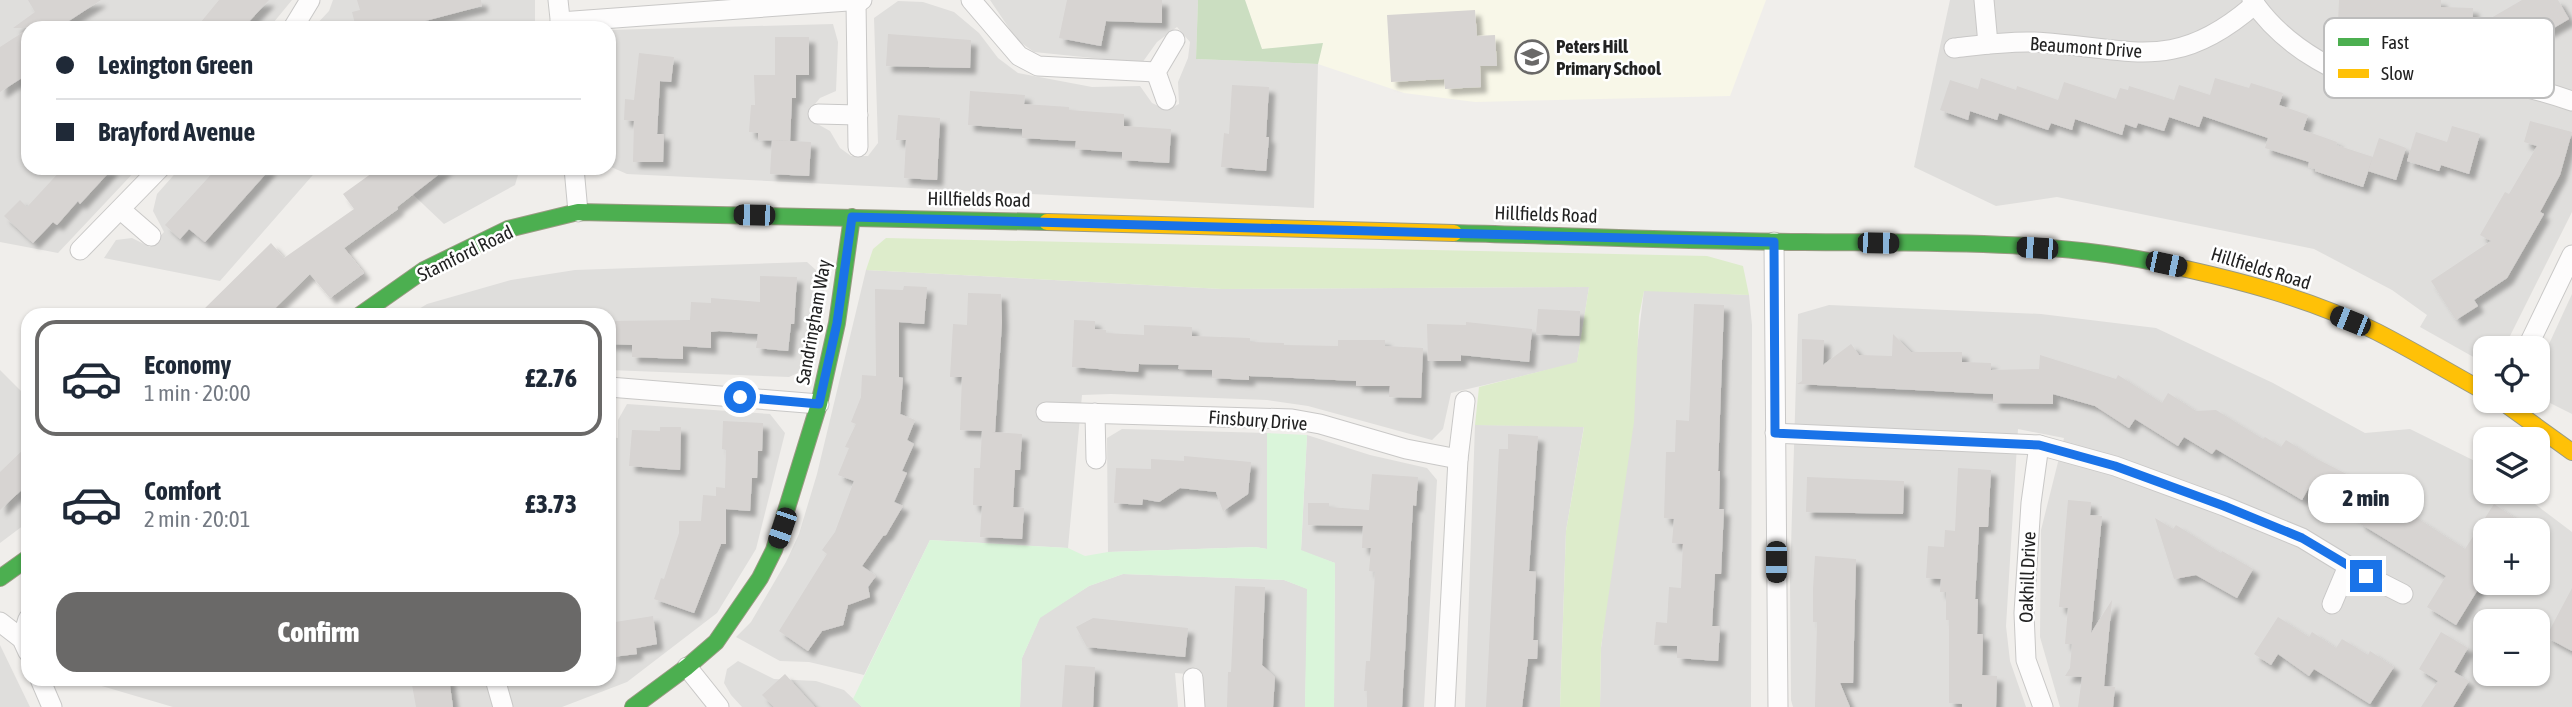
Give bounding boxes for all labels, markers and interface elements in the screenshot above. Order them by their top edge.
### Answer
legend [2324,18,2554,98]
text: Fast [2381,31,2409,53]
street label: Beaumont Drive [2029,32,2143,62]
place label: Peters Hill Primary School [1556,35,1662,79]
school or university icon: Peters Hill Primary School [1513,38,1551,76]
text: Lexington Green [98,50,253,80]
text: Slow [2381,62,2415,84]
text: Brayford Avenue [98,117,255,147]
street label: Hillfields Road [927,187,1031,211]
street label: Hillfields Road [1494,201,1598,227]
car [733,204,776,226]
street label: Stamford Road [414,220,516,286]
car [1857,232,1900,254]
car [2016,236,2059,260]
street label: Hillfields Road [2208,242,2314,294]
car [2144,249,2189,279]
street label: Sandringham Way [791,258,835,386]
car [2327,303,2374,339]
map controls [2473,336,2550,686]
button: locate [2473,336,2550,413]
icon: car [60,347,123,410]
text: Economy [144,350,231,380]
text: £2.76 [525,363,577,393]
text: 1 min · 20:00 [144,380,250,406]
route start [724,381,756,413]
street label: Finsbury Drive [1208,406,1308,434]
button: layers [2473,427,2550,504]
icon: car [60,473,123,536]
callout: 2 min [2308,475,2424,524]
text: Comfort [144,476,221,506]
text: 2 min [2343,485,2389,511]
text: £3.73 [525,489,577,519]
car [766,505,799,551]
text: 2 min · 20:01 [144,506,250,532]
button: + [2473,518,2550,595]
street label: Oakhill Drive [2014,531,2040,623]
car [1766,541,1787,583]
route end [2350,560,2382,592]
button: Confirm [56,592,581,672]
button: − [2473,609,2550,686]

